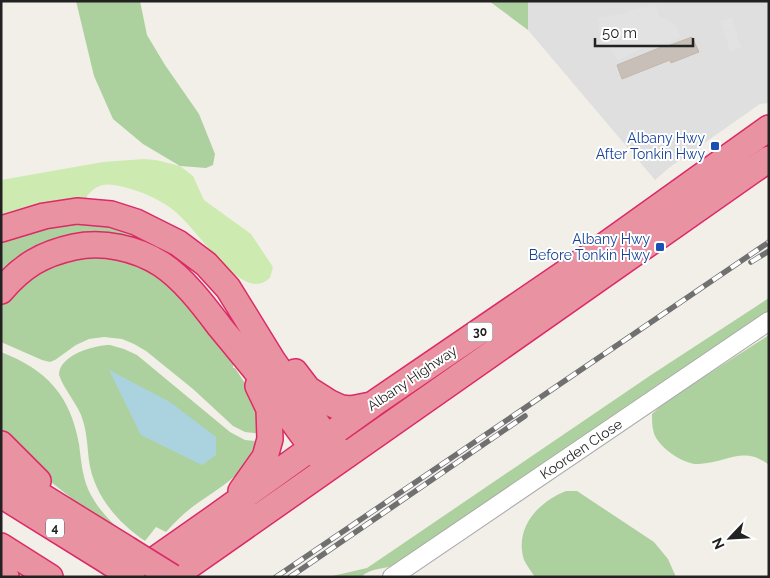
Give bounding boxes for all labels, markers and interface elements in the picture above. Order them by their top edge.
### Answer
scale bar [595,15,692,47]
text: 50 m [602,24,637,42]
place label: Albany Hwy After Tonkin Hwy [596,130,705,162]
marker: Albany Hwy After Tonkin Hwy [709,140,721,152]
place label: Albany Hwy Before Tonkin Hwy [529,231,650,263]
marker: Albany Hwy Before Tonkin Hwy [654,241,666,253]
road number: 30 [468,322,492,342]
street label: Albany Highway [364,342,460,414]
street label: Koorden Close [537,416,625,482]
north arrow [705,513,755,563]
road number: 4 [46,518,64,538]
text: N [709,535,728,552]

